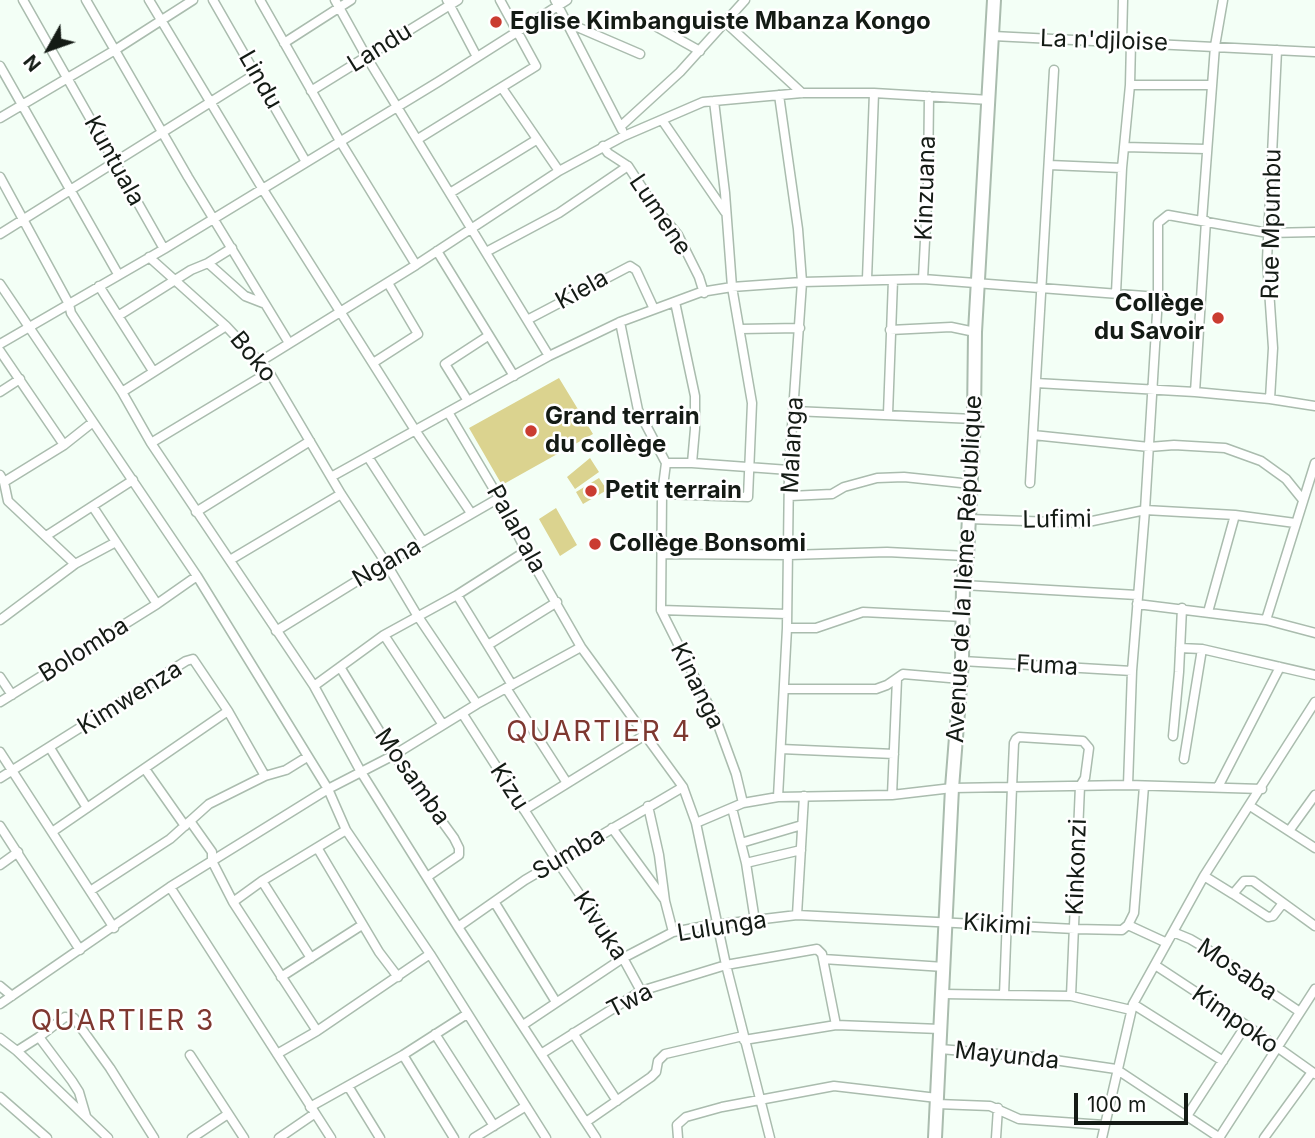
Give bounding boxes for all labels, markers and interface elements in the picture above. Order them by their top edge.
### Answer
place label: Eglise Kimbanguiste Mbanza Kongo [510,8,931,36]
north arrow [14,14,84,84]
marker: Eglise Kimbanguiste Mbanza Kongo [488,14,504,30]
street label: Landu [343,17,417,79]
street label: La n'djloise [1040,24,1168,58]
street label: Lindu [232,46,288,114]
text: N [19,50,46,76]
street label: Kuntuala [78,111,150,211]
street label: Kinzuana [910,135,942,241]
street label: Rue Mpumbu [1256,148,1288,300]
street label: Lumene [623,169,697,261]
street label: Kiela [551,264,613,316]
place label: Collège du Savoir [1094,290,1204,346]
marker: Collège du Savoir [1210,310,1226,326]
street label: Boko [224,326,282,388]
street label: Avenue de la IIème République [942,394,988,744]
street label: Malanga [776,396,810,494]
place label: Grand terrain du collège [545,403,700,459]
marker: Grand terrain du collège [523,423,539,439]
place label: Petit terrain [605,477,742,505]
street label: PalaPala [480,480,552,578]
marker: Petit terrain [583,483,599,499]
street label: Lufimi [1022,505,1092,535]
place label: Collège Bonsomi [609,530,806,558]
street label: Ngana [348,532,426,594]
marker: Collège Bonsomi [587,536,603,552]
street label: Bolomba [34,611,134,689]
street label: Kinanga [664,638,730,734]
street label: Fuma [1015,650,1079,682]
street label: Kimwenza [73,655,187,741]
district label: QUARTIER 4 [508,716,690,750]
street label: Mosamba [368,723,456,831]
street label: Kizu [483,758,535,816]
street label: Kinkonzi [1061,818,1093,916]
street label: Sumba [528,821,610,887]
street label: Kivuka [567,886,633,966]
street label: Lulunga [675,906,769,948]
street label: Kikimi [962,908,1032,942]
street label: Mosaba [1191,933,1283,1007]
street label: Twa [602,977,658,1025]
street label: Kimpoko [1186,980,1284,1060]
district label: QUARTIER 3 [32,1005,214,1039]
street label: Mayunda [953,1036,1061,1076]
scale bar [1077,1078,1191,1122]
text: 100 m [1087,1092,1146,1117]

